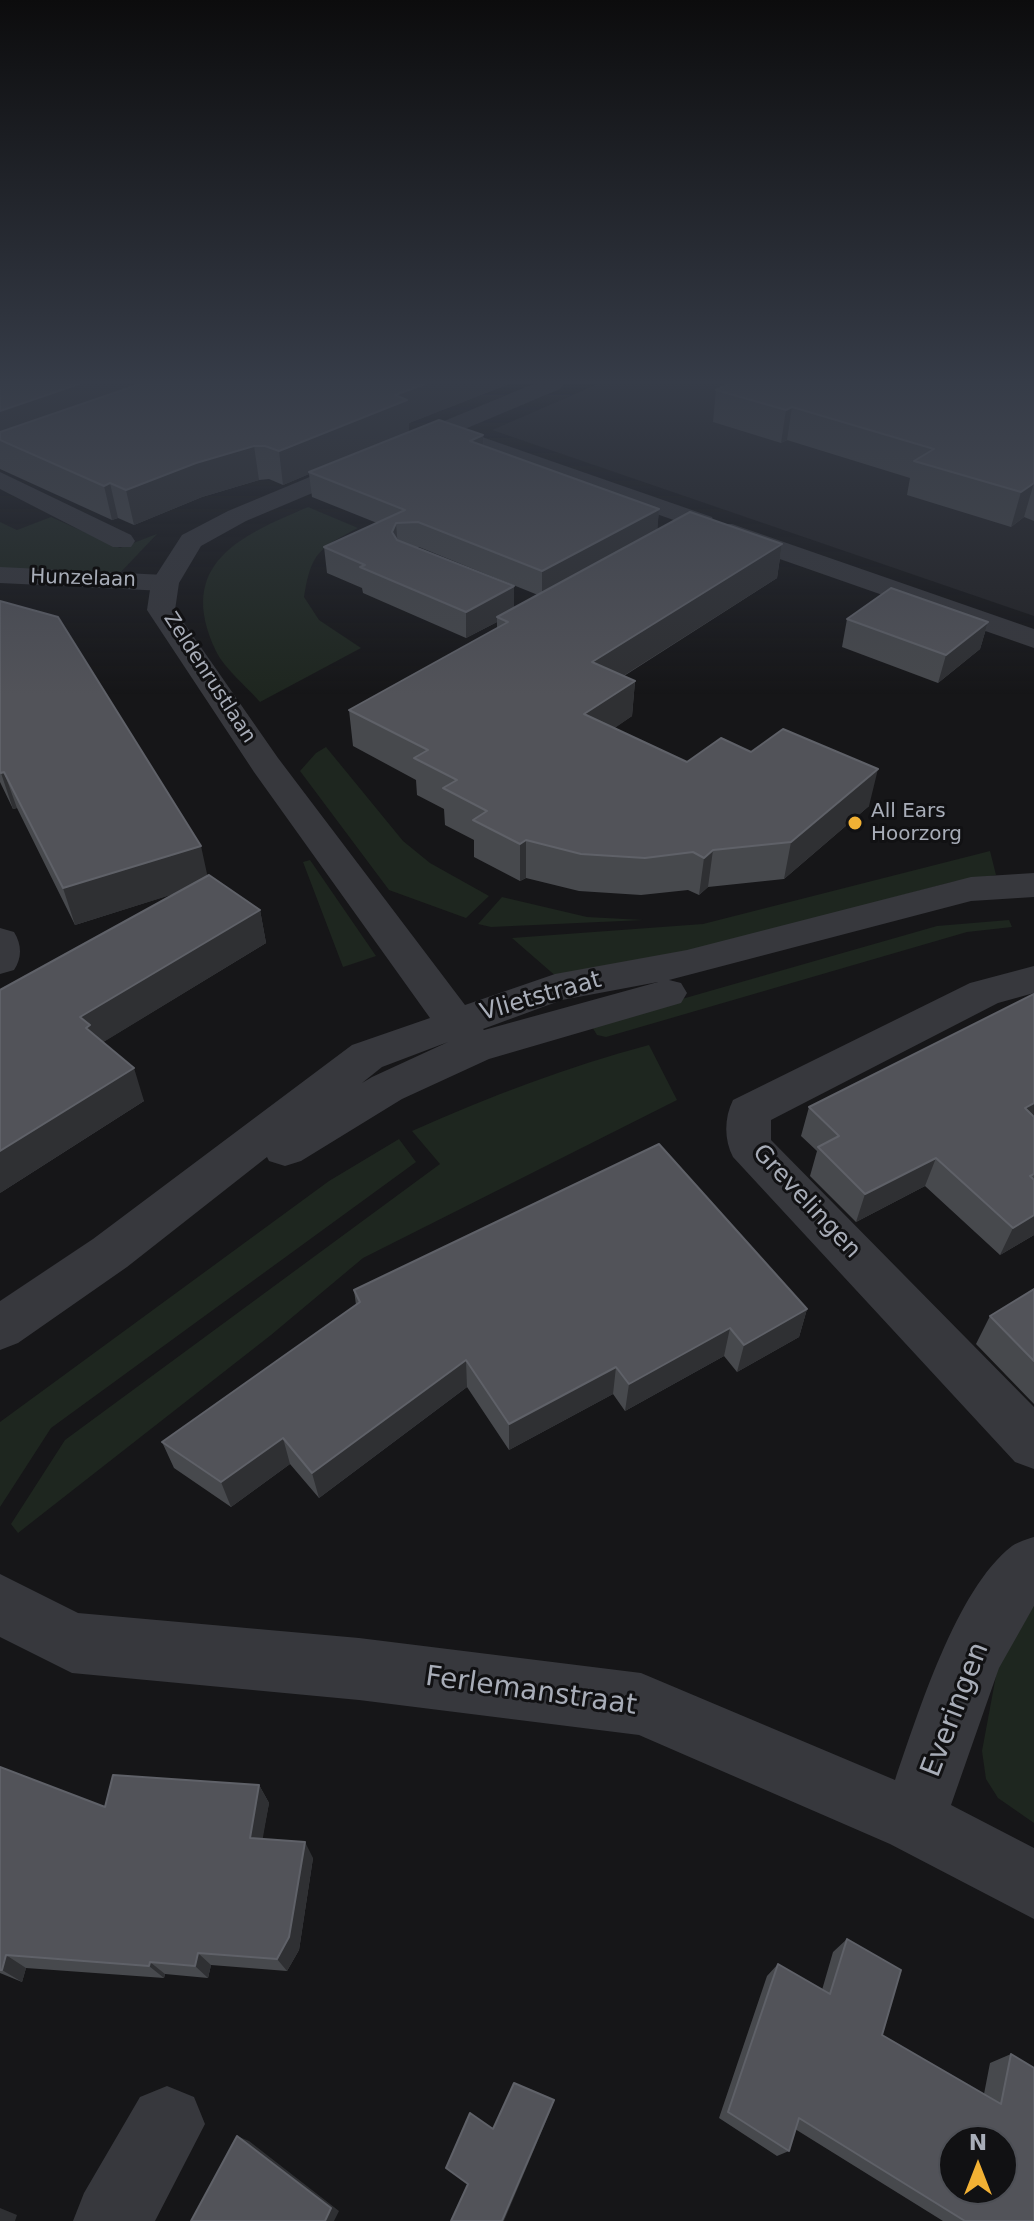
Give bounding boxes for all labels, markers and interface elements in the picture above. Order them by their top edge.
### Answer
street label: Hunzelaan [30,565,136,593]
street label: Zeldenrustlaan [158,608,260,748]
place label: All Ears Hoorzorg [871,800,962,847]
marker: All Ears Hoorzorg [846,814,864,832]
street label: Vlietstraat [477,966,605,1028]
street label: Grevelingen [746,1139,866,1265]
street label: Everingen [915,1638,997,1782]
street label: Ferlemanstraat [423,1661,639,1723]
north arrow [938,2125,1018,2205]
text: N [969,2130,987,2155]

